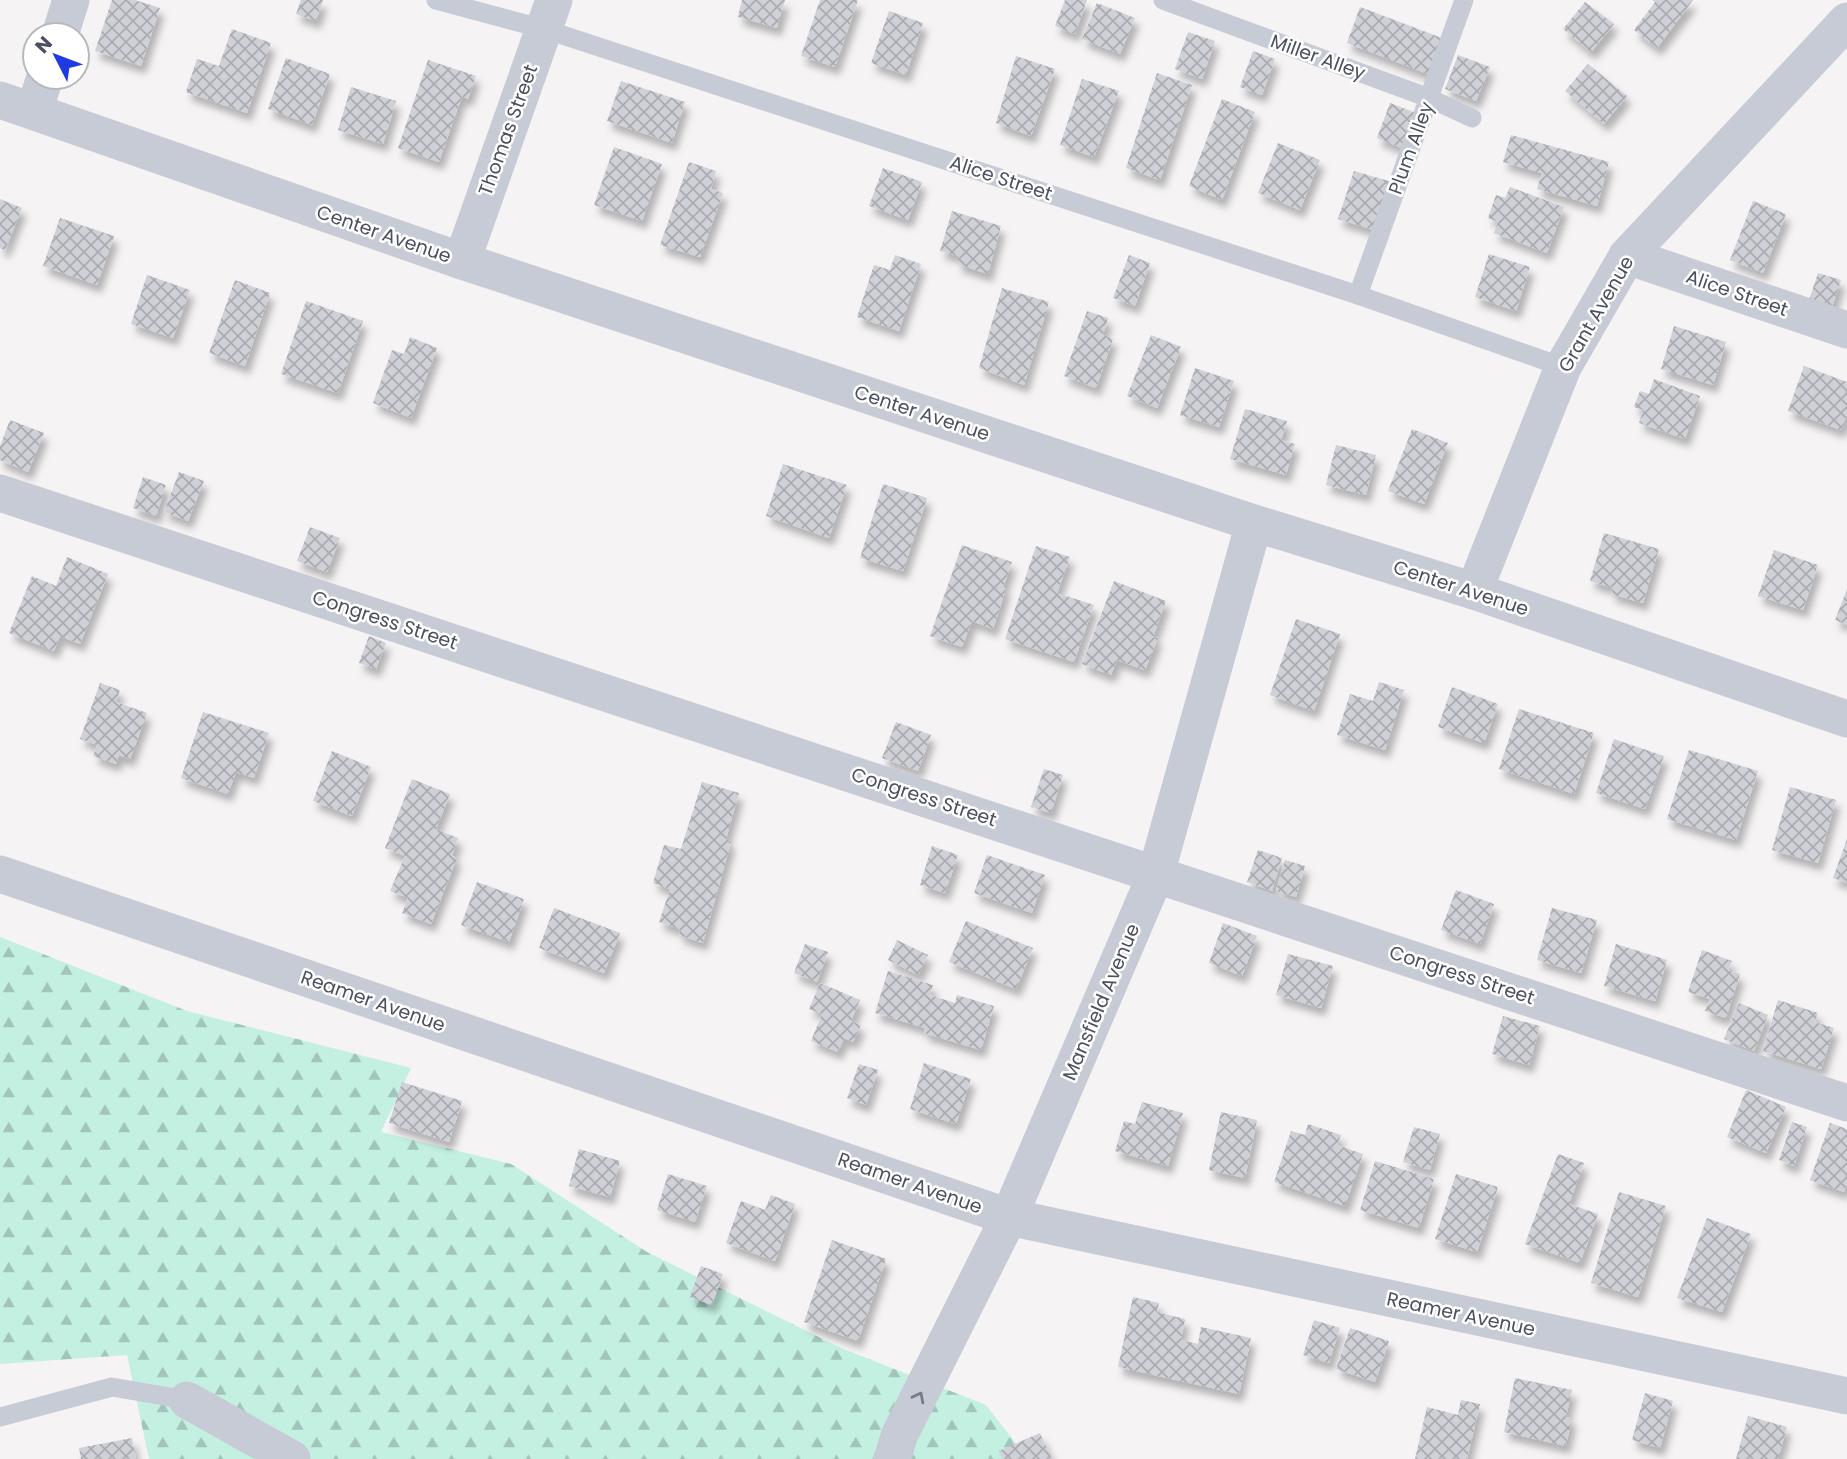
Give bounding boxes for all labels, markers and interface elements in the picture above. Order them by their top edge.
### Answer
north arrow [21,21,91,91]
street label: Miller Alley [1267,27,1369,87]
text: N [29,31,59,59]
street label: Thomas Street [472,61,544,199]
street label: Plum Alley [1382,97,1440,198]
street label: Alice Street [946,149,1056,207]
street label: Center Avenue [313,198,455,270]
street label: Grant Avenue [1552,251,1640,377]
street label: Alice Street [1682,263,1792,323]
street label: Center Avenue [851,378,993,448]
street label: Center Avenue [1390,553,1532,623]
street label: Congress Street [309,584,461,656]
street label: Congress Street [848,761,1000,833]
street label: Mansfield Avenue [1056,919,1146,1085]
street label: Congress Street [1386,939,1538,1011]
street label: Reamer Avenue [297,964,449,1038]
street label: Reamer Avenue [834,1146,986,1220]
street label: Reamer Avenue [1384,1285,1538,1343]
one-way arrow [910,1391,924,1404]

